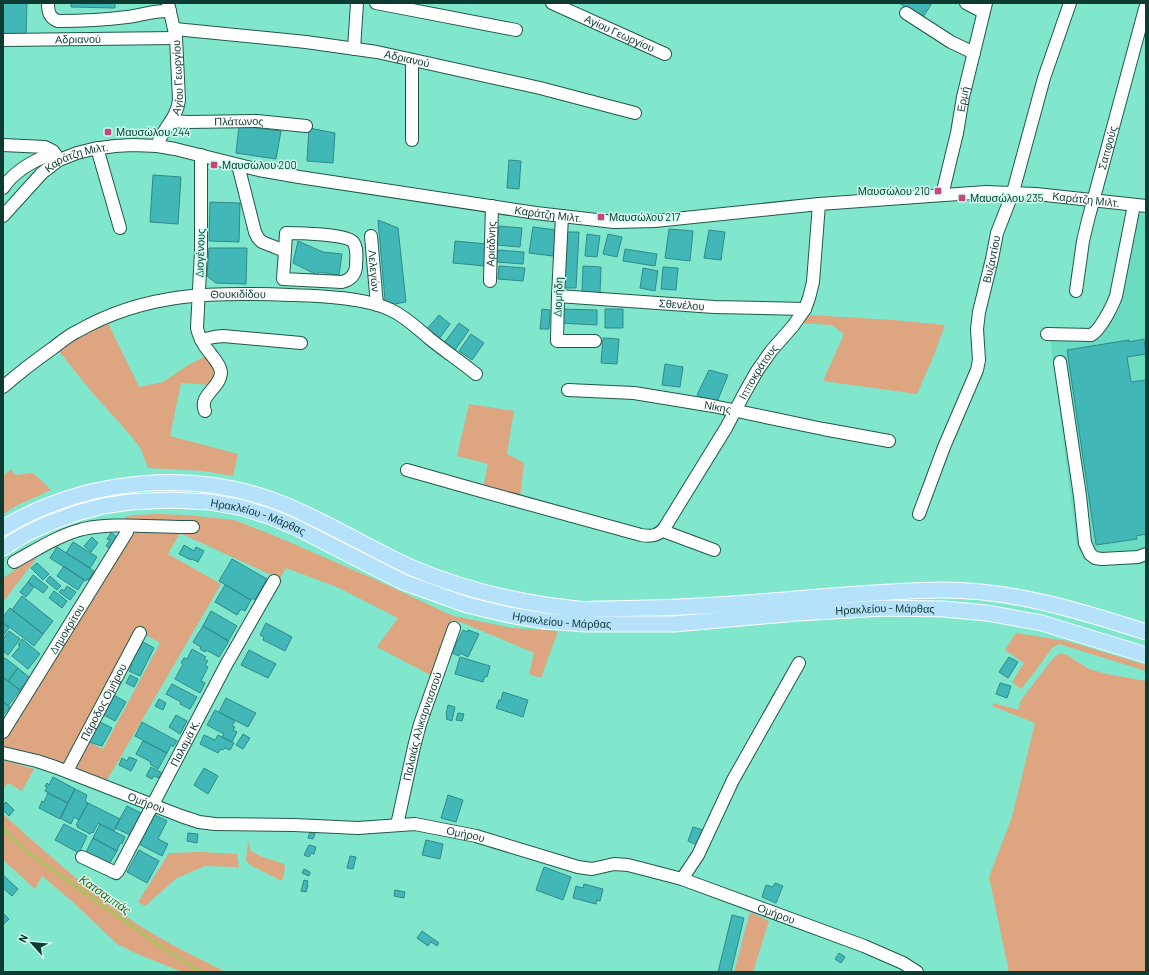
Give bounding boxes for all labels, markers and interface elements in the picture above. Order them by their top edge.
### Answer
street label: Αγίου Γεωργίου [583,12,657,54]
street label: Αδριανού [55,32,101,45]
street label: Αγίου Γεωργίου [168,40,185,117]
street label: Αδριανού [383,47,431,69]
street label: Ερμή [954,85,971,113]
street label: Πλάτωνος [214,114,264,128]
street label: Σαπφούς [1095,124,1119,171]
place label: Μαυσώλου 244 [116,125,190,138]
marker: Μαυσώλου 244 [103,127,113,137]
street label: Καράτζη Μιλτ. [42,140,109,175]
place label: Μαυσώλου 200 [222,158,297,171]
marker: Μαυσώλου 200 [209,160,219,170]
place label: Μαυσώλου 210 [858,184,930,197]
marker: Μαυσώλου 210 [933,186,943,196]
street label: Καράτζη Μιλτ. [1052,189,1121,209]
place label: Μαυσώλου 235 [970,191,1044,204]
marker: Μαυσώλου 235 [957,193,967,203]
street label: Καράτζη Μιλτ. [514,203,583,224]
place label: Μαυσώλου 217 [609,210,680,223]
marker: Μαυσώλου 217 [596,212,606,222]
street label: Αριάδνης [483,221,498,267]
street label: Διογένους [192,228,207,278]
street label: Βυζαντίου [979,234,1002,284]
street label: Λελεγών [366,249,383,293]
street label: Διομήδη [550,277,565,317]
street label: Θουκιδίδου [210,287,266,301]
street label: Σθενέλου [658,296,705,312]
street label: Ιπποκράτους [735,341,780,401]
street label: Νίκης [703,398,733,416]
street label: Ηρακλείου - Μάρθας [210,495,308,537]
street label: Ηρακλείου - Μάρθας [835,601,935,617]
street label: Δημοκρίτου [46,602,87,656]
street label: Ηρακλείου - Μάρθας [511,609,611,630]
street label: Πάροδος Ομήρου [77,661,129,743]
street label: Παλαιάς Αλικαρνασσού [400,670,444,782]
street label: Παλαμά Κ. [167,717,202,768]
street label: Ομήρου [126,789,167,815]
street label: Ομήρου [445,823,487,844]
water label: Κατσαμπάς [77,871,134,918]
street label: Ομήρου [756,900,797,926]
north arrow [12,923,52,963]
text: N [15,932,30,944]

